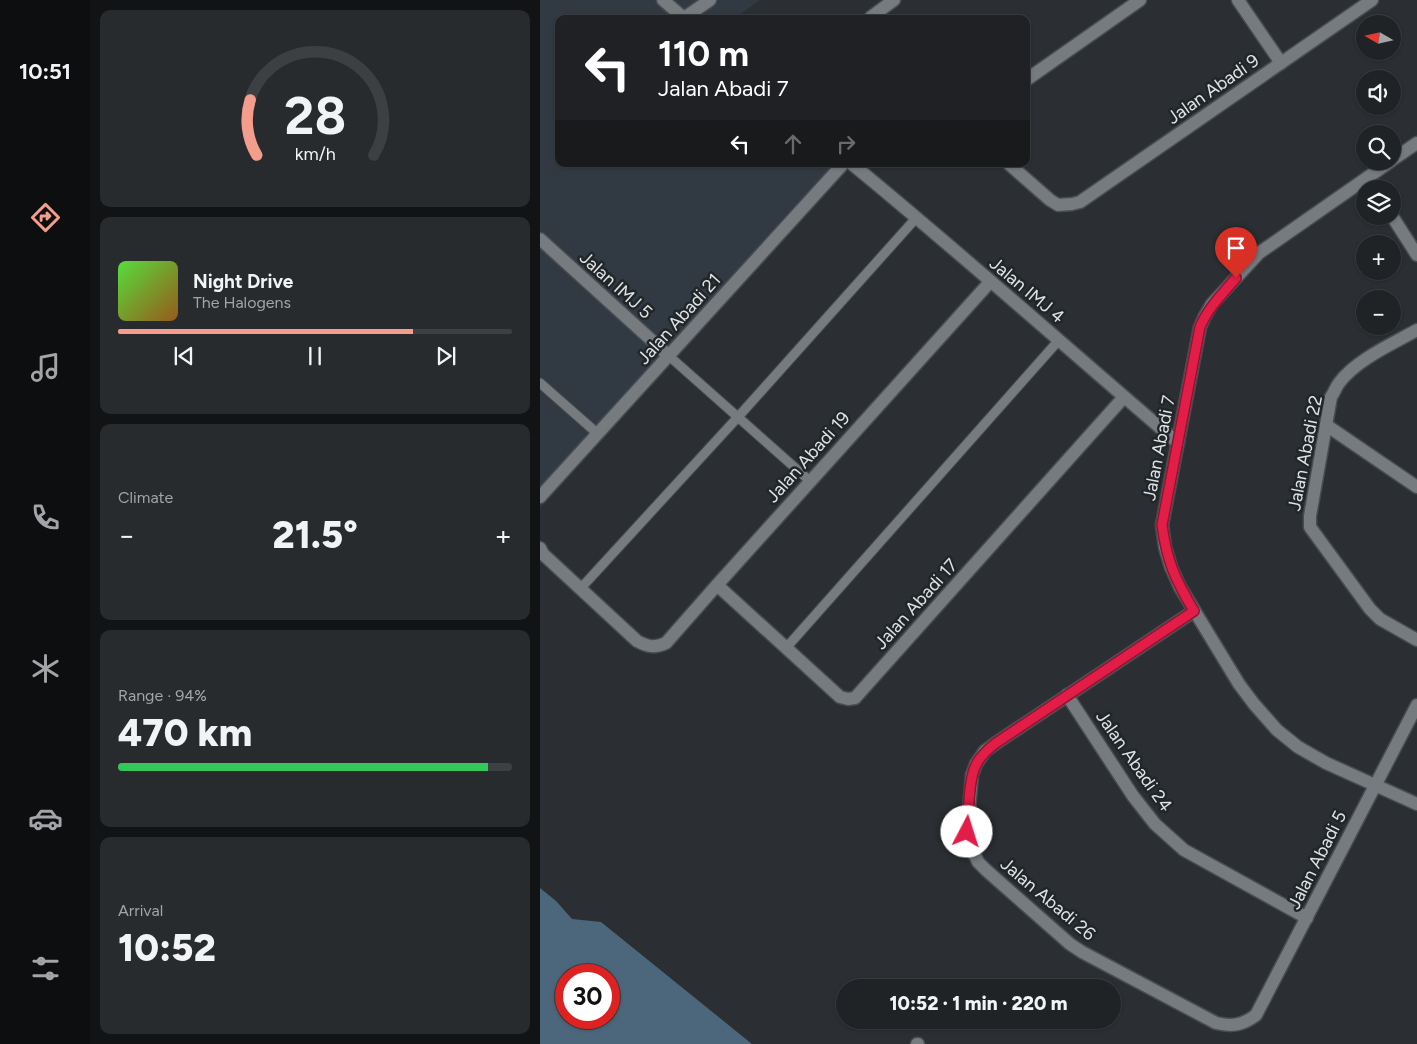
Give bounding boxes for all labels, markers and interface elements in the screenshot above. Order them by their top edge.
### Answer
north arrow [1356,15,1401,60]
map controls [1356,15,1401,335]
text: 110 m [658,33,749,75]
icon: left [575,35,640,100]
street label: Jalan Abadi 9 [1163,49,1263,129]
text: 10:51 [19,58,71,85]
button: sound [1356,70,1401,115]
text: Jalan Abadi 7 [658,75,789,102]
text: 28 [284,85,346,147]
button: search [1356,125,1401,170]
icon: left [726,130,754,158]
icon: ahead [779,130,807,158]
icon: right [832,130,860,158]
text: km/h [295,143,335,164]
button: layers [1356,180,1401,225]
icon: directions [28,200,63,235]
pin [1215,227,1257,278]
icon: arrive [1222,234,1250,262]
button: + [1356,235,1401,280]
street label: Jalan IMJ 5 [575,247,657,323]
street label: Jalan IMJ 4 [985,252,1069,328]
street label: Jalan Abadi 21 [632,269,726,369]
text: Night Drive [193,270,293,293]
button: − [1356,290,1401,335]
text: The Halogens [193,293,291,312]
icon: previous [170,342,198,370]
icon: pause [301,342,329,370]
icon: next [432,342,460,370]
icon: music [28,350,63,385]
street label: Jalan Abadi 7 [1138,393,1180,503]
street label: Jalan Abadi 22 [1283,393,1327,513]
street label: Jalan Abadi 19 [761,407,855,507]
text: Climate [118,488,173,507]
icon: phone [28,500,63,535]
text: 21.5° [272,512,358,558]
text: − [118,518,135,552]
text: + [495,518,512,552]
street label: Jalan Abadi 17 [870,554,963,654]
icon: climate [28,651,63,686]
text: Range · 94% [118,686,207,705]
street label: Jalan Abadi 24 [1091,706,1177,816]
text: 470 km [118,710,252,756]
icon: car [28,801,63,836]
position arrow [940,805,992,857]
street label: Jalan Abadi 5 [1283,807,1351,913]
street label: Jalan Abadi 26 [996,853,1100,945]
text: Arrival [118,901,163,920]
text: 10:52 [118,925,216,971]
icon: filters [28,951,63,986]
speed limit sign: 30 [555,964,620,1029]
text: 10:52 · 1 min · 220 m [889,992,1068,1015]

